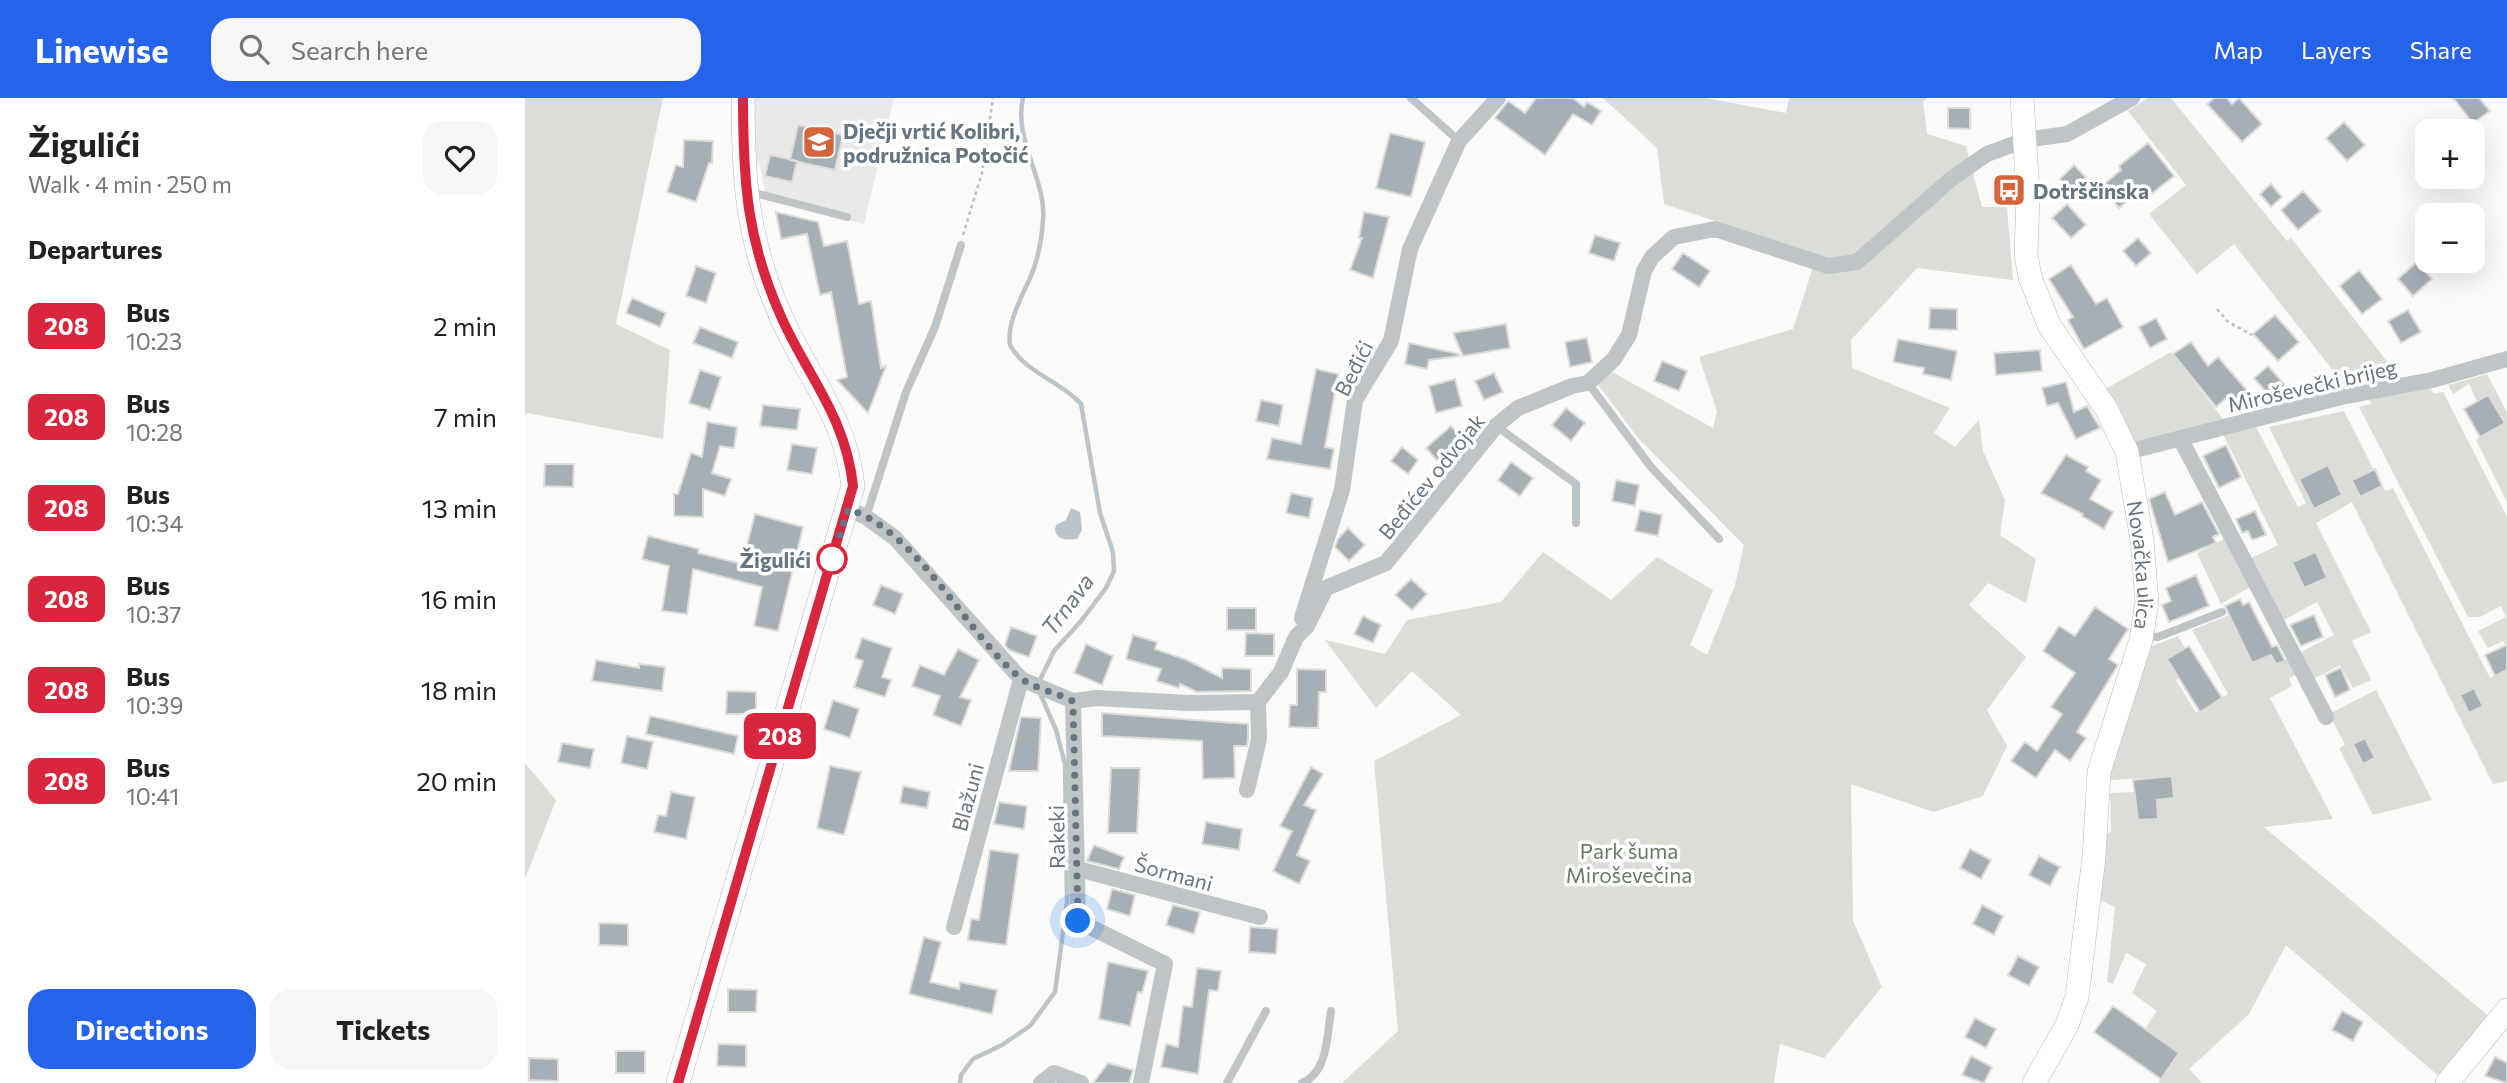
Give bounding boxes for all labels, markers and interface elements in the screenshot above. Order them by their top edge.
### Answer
search box [211,18,701,81]
text: Linewise [35,29,169,70]
icon: search [235,30,273,68]
text: Search here [291,34,428,65]
text: Map [2214,35,2263,64]
text: Layers [2301,35,2372,64]
text: Share [2410,35,2472,64]
place label: Dječji vrtić Kolibri, podružnica Potočić [843,118,1028,167]
map controls [2415,119,2485,273]
button: + [2415,119,2485,189]
button: heart [423,121,497,195]
text: Žigulići [28,123,140,164]
school or university icon: Dječji vrtić Kolibri, podružnica Potočić [800,123,838,161]
text: Walk · 4 min · 250 m [28,170,232,198]
bus stop icon: Dotrščinska [1990,171,2028,209]
place label: Dotrščinska [2033,178,2149,203]
button: − [2415,203,2485,273]
text: Departures [28,233,163,264]
text: Bus [126,296,170,327]
text: 2 min [433,310,497,341]
text: 208 [44,311,89,340]
text: 10:23 [126,327,182,355]
street label: Beđići [1329,336,1377,400]
street label: Miroševečki brijeg [2225,353,2399,417]
text: Bus [126,387,170,418]
text: 7 min [434,401,497,432]
text: 208 [44,402,89,431]
street label: Beđićev odvojak [1373,408,1489,544]
text: 10:28 [126,418,183,446]
text: Bus [126,478,170,509]
text: 13 min [422,492,497,523]
text: 208 [44,493,89,522]
street label: Novačka ulica [2123,498,2160,632]
text: 10:34 [126,509,183,537]
marker: Žigulići [817,544,847,574]
place label: Žigulići [740,547,811,572]
water label: Trnava [1035,567,1099,641]
text: Bus [126,569,170,600]
text: 16 min [421,583,497,614]
text: 208 [44,584,89,613]
text: 10:37 [126,600,181,628]
text: Bus [126,660,170,691]
text: 18 min [421,674,497,705]
text: 208 [44,675,89,704]
text: 10:39 [126,691,183,719]
line badge: 208 [740,713,820,759]
text: 208 [758,721,802,750]
text: Bus [126,751,170,782]
street label: Blažuni [946,760,988,834]
text: 20 min [416,765,497,796]
text: 208 [44,766,89,795]
text: 10:41 [126,782,179,810]
street label: Rakeki [1043,805,1069,869]
park label: Park šuma Miroševečina [1566,838,1692,887]
street label: Šormani [1132,851,1216,895]
your location [1060,903,1095,938]
button: Directions [28,989,256,1069]
button: Tickets [270,989,497,1069]

